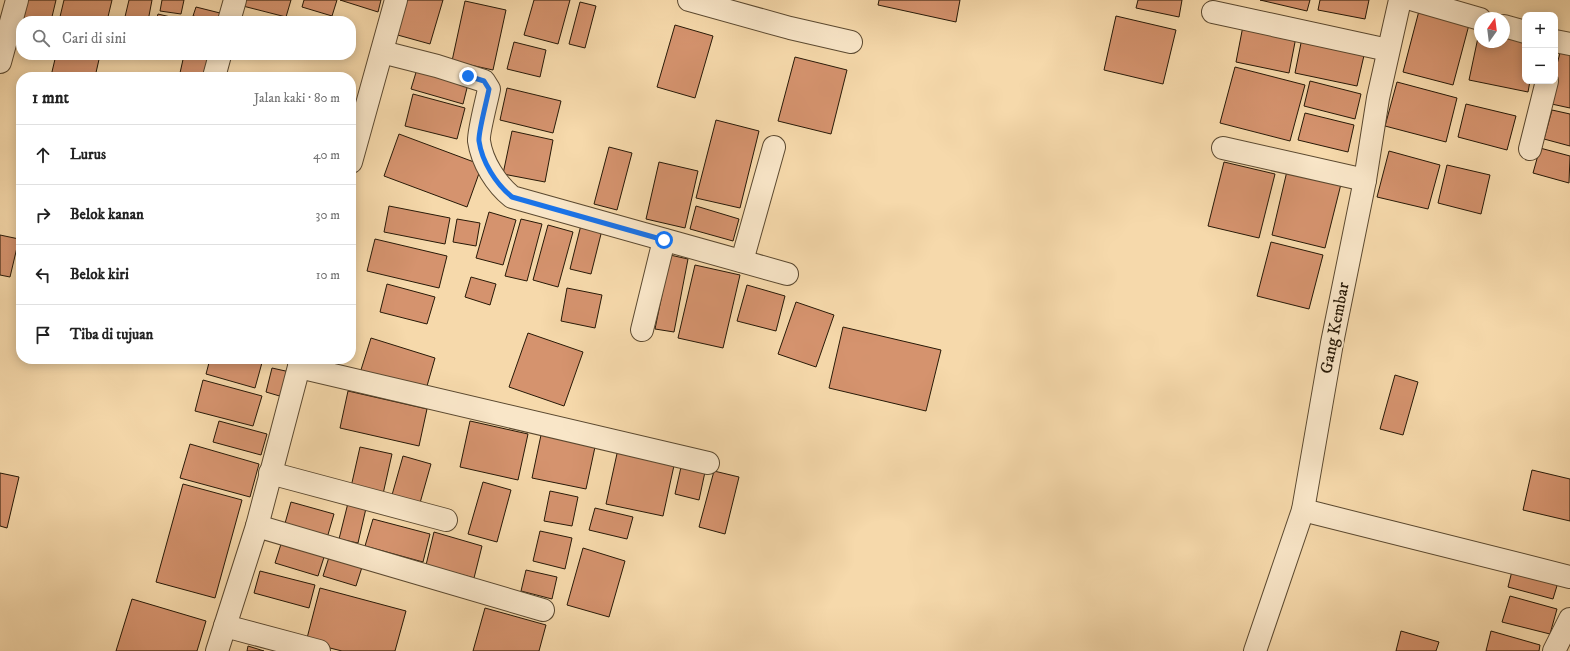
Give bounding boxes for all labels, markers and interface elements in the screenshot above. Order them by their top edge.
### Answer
north arrow [1474,12,1510,48]
map controls [1522,12,1558,84]
button: + [1522,12,1558,48]
search box [16,16,356,60]
icon: search [30,27,52,49]
text: Cari di sini [62,29,126,48]
button: − [1522,48,1558,84]
route end [459,67,477,85]
text: 1 mnt [32,87,69,109]
text: Jalan kaki · 80 m [254,90,340,106]
icon: ahead [32,144,54,166]
text: Lurus [70,145,106,164]
text: 40 m [313,147,340,163]
icon: right [32,204,54,226]
text: Belok kanan [70,205,144,224]
text: 30 m [316,207,340,223]
route start [655,231,673,249]
icon: left [32,264,54,286]
text: Belok kiri [70,265,129,284]
text: 10 m [316,267,340,283]
street label: Gang Kembar [1315,280,1355,376]
icon: arrive [32,324,54,346]
text: Tiba di tujuan [70,325,153,344]

